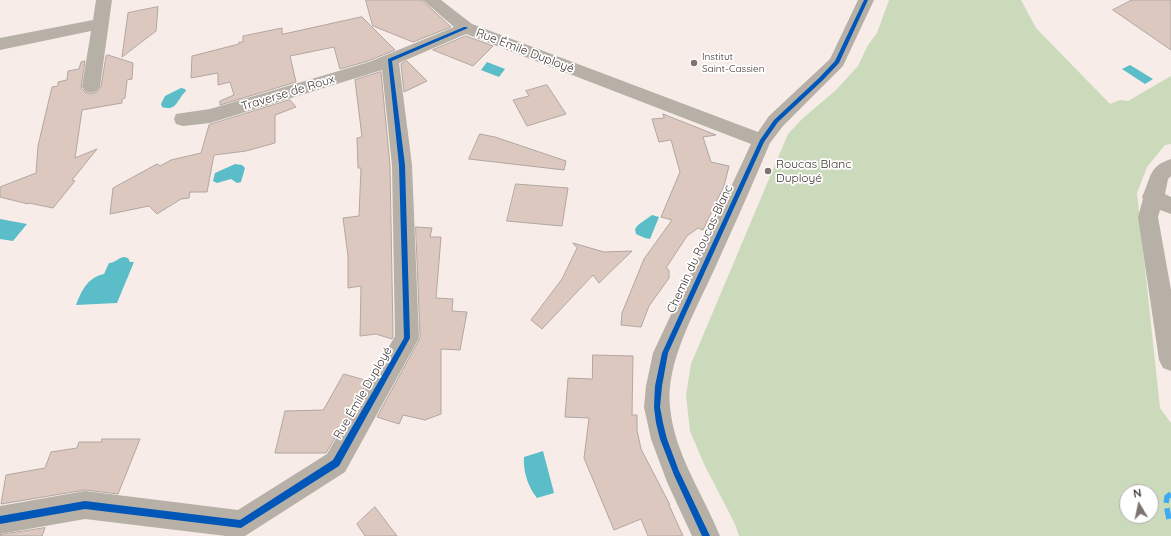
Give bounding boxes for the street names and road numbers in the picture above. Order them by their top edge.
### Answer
street label: Rue Émile Duployé [474,26,576,76]
street label: Traverse de Roux [240,72,336,114]
street label: Chemin du Roucas-Blanc [664,183,736,315]
street label: Rue Émile Duployé [331,344,395,442]

